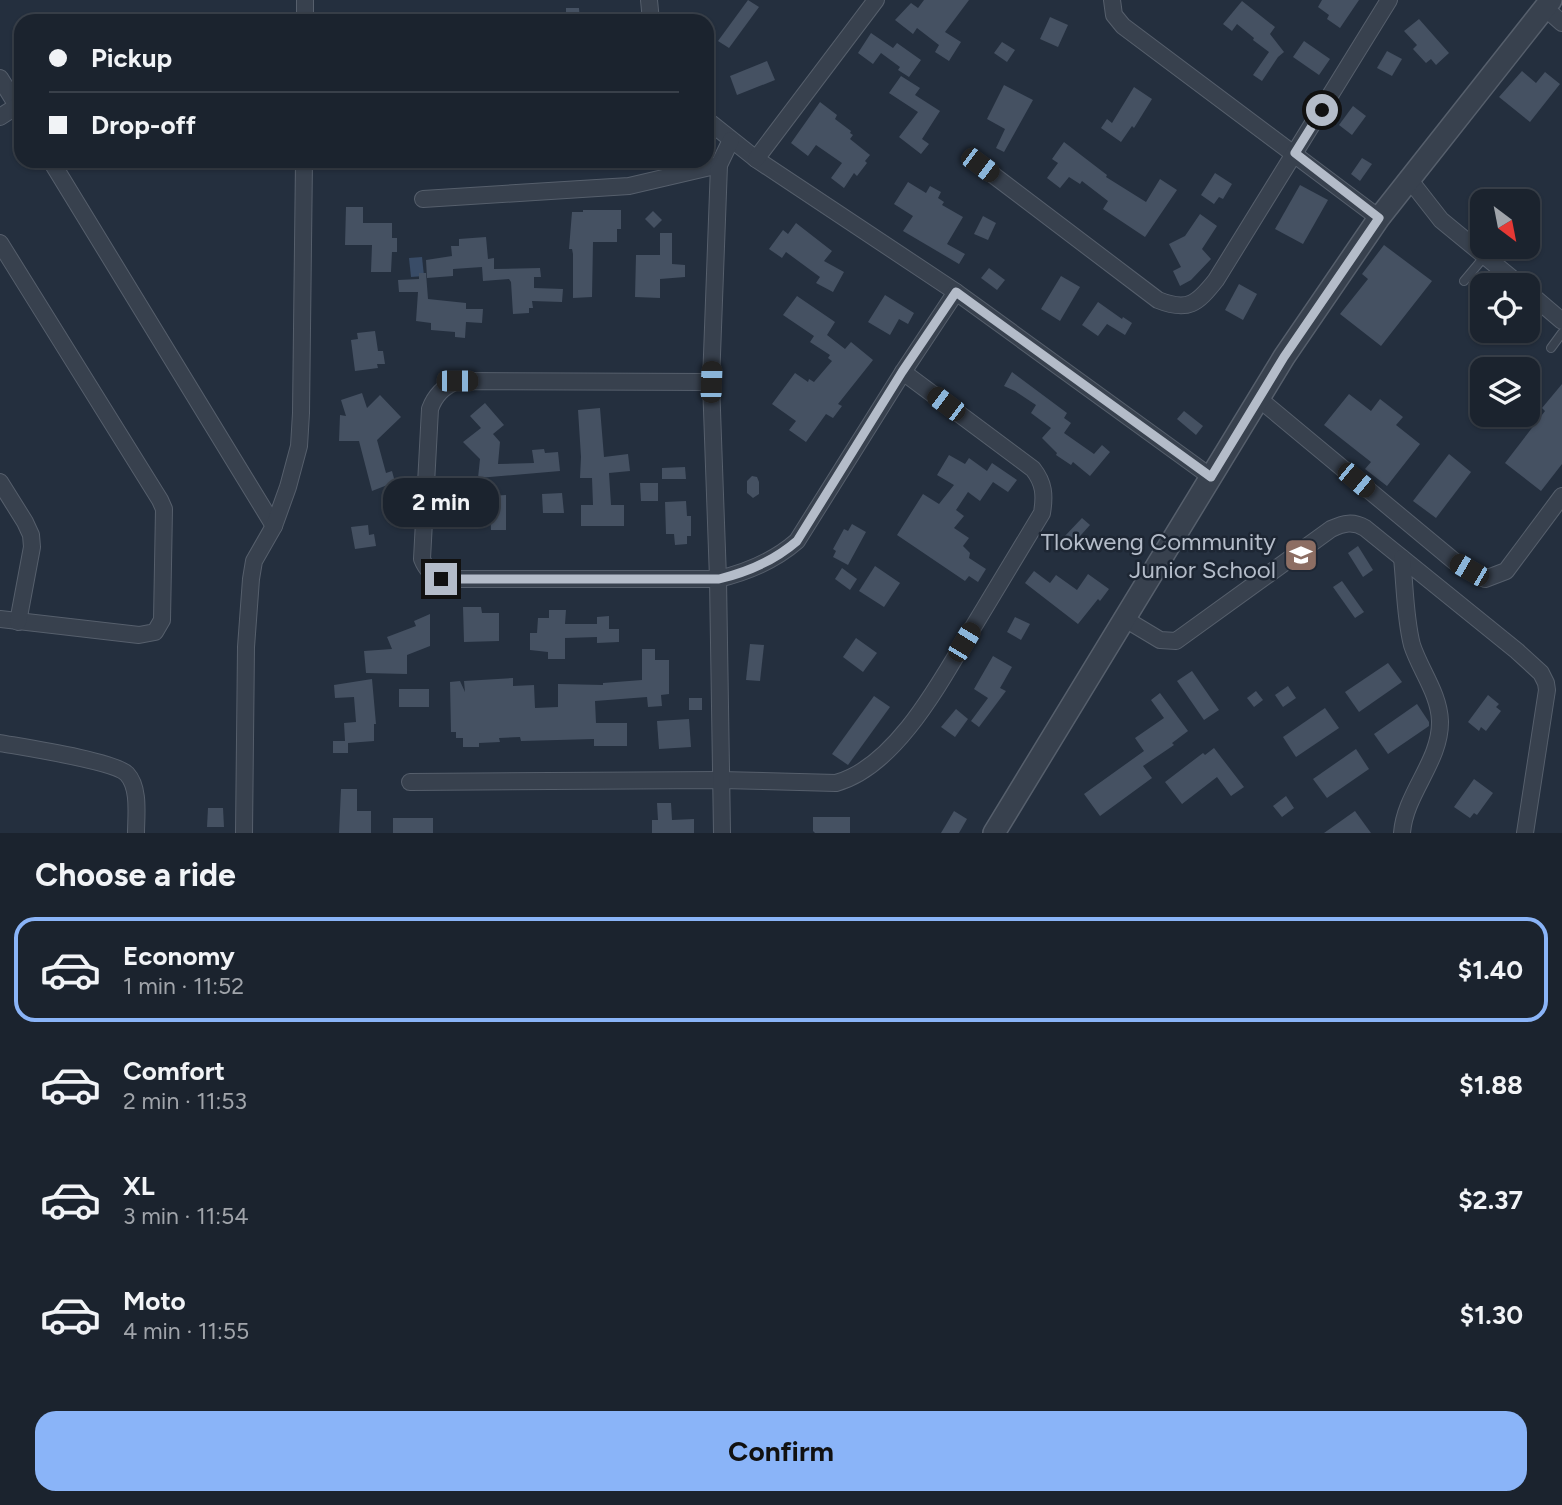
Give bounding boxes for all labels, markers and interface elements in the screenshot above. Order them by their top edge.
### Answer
text: Pickup [91,42,172,74]
route start [1306,94,1338,126]
text: Drop-off [91,109,196,141]
car [957,144,1004,186]
north arrow [1470,189,1540,259]
map controls [1470,189,1540,427]
button: locate [1470,273,1540,343]
button: layers [1470,357,1540,427]
car [700,361,723,403]
car [437,371,479,392]
car [923,383,970,425]
car [1334,458,1379,502]
callout: 2 min [383,477,499,526]
text: 2 min [412,488,470,516]
place label: Tlokweng Community Junior School [1041,527,1276,584]
school or university icon: Tlokweng Community Junior School [1282,536,1320,574]
car [1446,550,1493,590]
route end [425,563,457,595]
car [945,619,984,665]
text: Choose a ride [35,856,236,894]
icon: car [39,938,102,1001]
text: Economy [123,940,235,972]
text: $1.40 [1458,954,1523,986]
text: 1 min · 11:52 [123,972,244,1000]
icon: car [39,1053,102,1116]
text: Comfort [123,1055,225,1087]
text: $1.88 [1459,1069,1523,1101]
text: 2 min · 11:53 [123,1087,247,1115]
icon: car [39,1168,102,1231]
text: XL [123,1170,155,1202]
text: $2.37 [1458,1184,1523,1216]
text: 3 min · 11:54 [123,1202,248,1230]
icon: car [39,1283,102,1346]
text: Moto [123,1285,186,1317]
text: $1.30 [1460,1299,1523,1331]
text: 4 min · 11:55 [123,1317,249,1345]
button: Confirm [35,1411,1527,1491]

